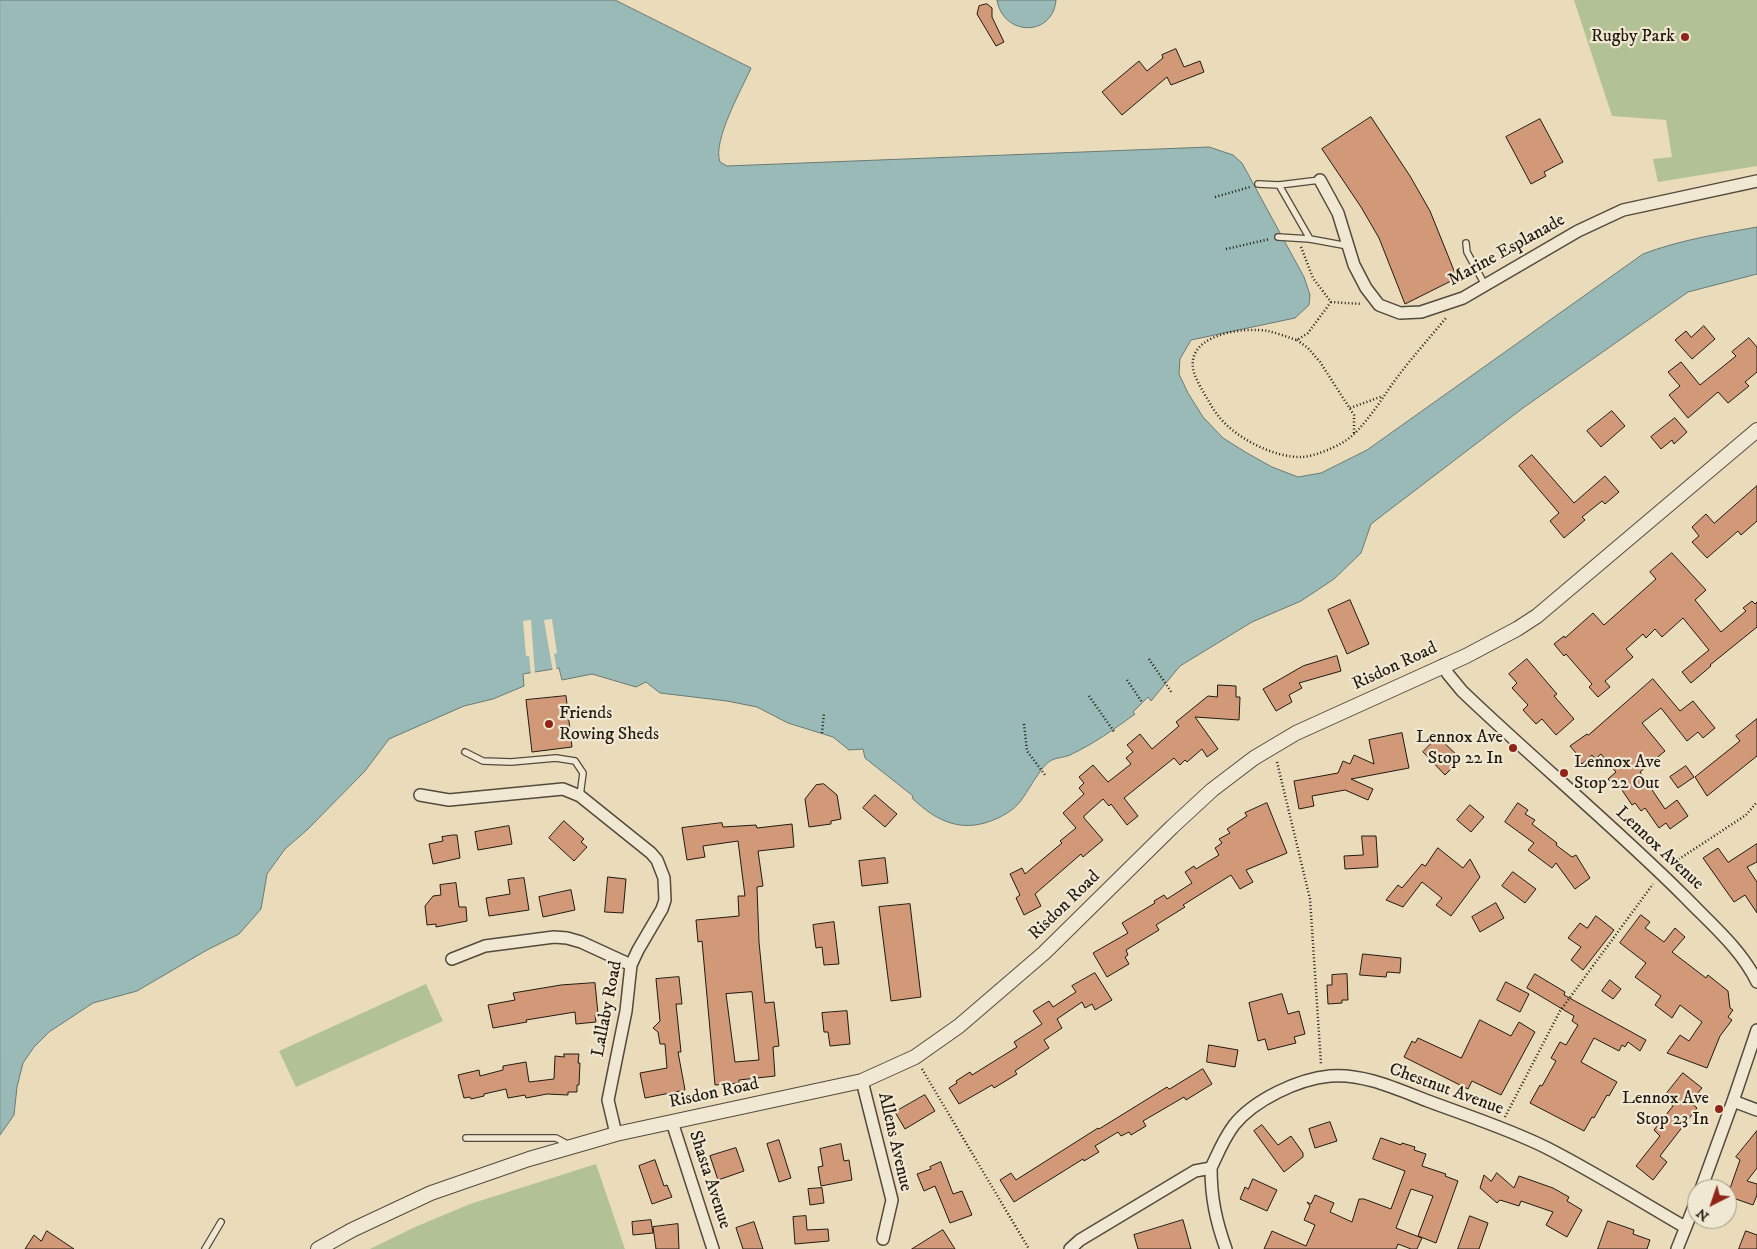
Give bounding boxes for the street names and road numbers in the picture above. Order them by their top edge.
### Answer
street label: Marine Esplanade [1445,210,1569,292]
street label: Risdon Road [1349,638,1441,696]
street label: Lennox Avenue [1610,803,1708,895]
street label: Risdon Road [1025,867,1105,945]
street label: Lallaby Road [588,959,628,1059]
street label: Chestnut Avenue [1386,1059,1506,1121]
street label: Risdon Road [667,1074,761,1114]
street label: Allens Avenue [872,1090,916,1194]
street label: Shasta Avenue [683,1128,735,1232]

